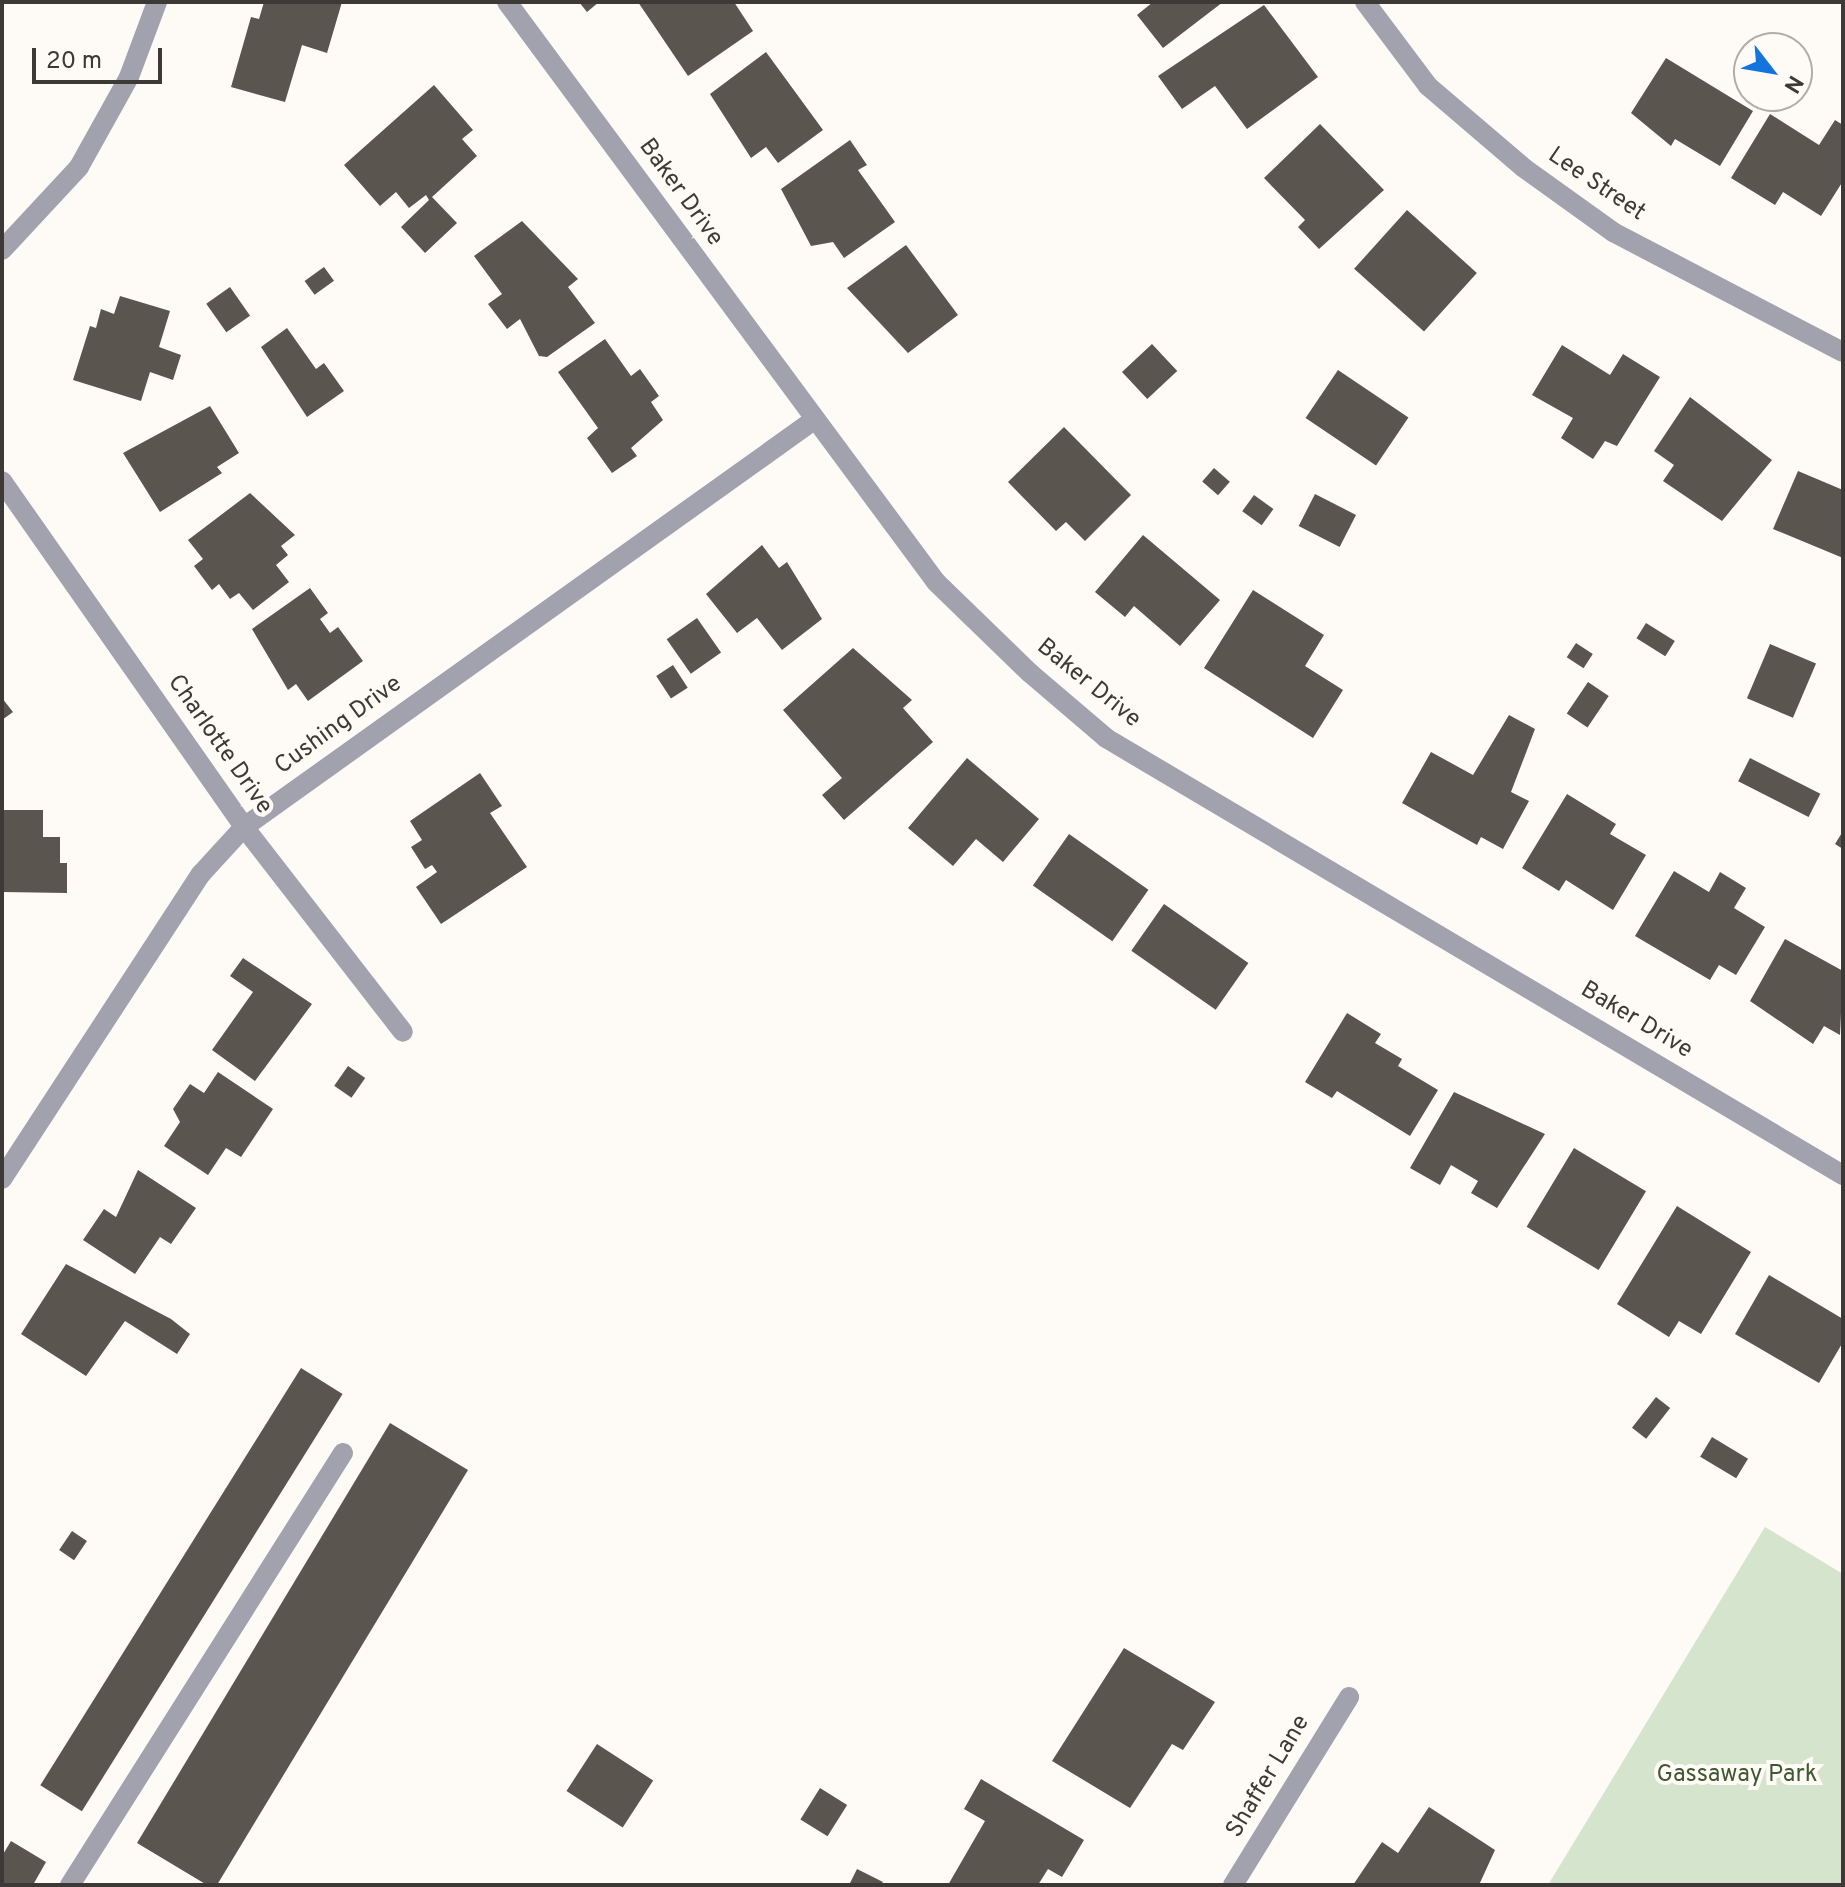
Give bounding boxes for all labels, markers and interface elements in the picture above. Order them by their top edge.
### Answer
scale bar [36,32,166,82]
north arrow [1733,32,1813,112]
text: 20 m [46,47,102,77]
text: N [1777,70,1808,97]
street label: Baker Drive [631,134,729,252]
street label: Lee Street [1542,142,1650,228]
street label: Baker Drive [1030,633,1146,735]
street label: Charlotte Drive [160,670,278,820]
street label: Cushing Drive [270,670,408,782]
street label: Baker Drive [1575,976,1697,1066]
street label: Shaffer Lane [1221,1710,1317,1844]
park label: Gassaway Park [1656,1762,1818,1790]

